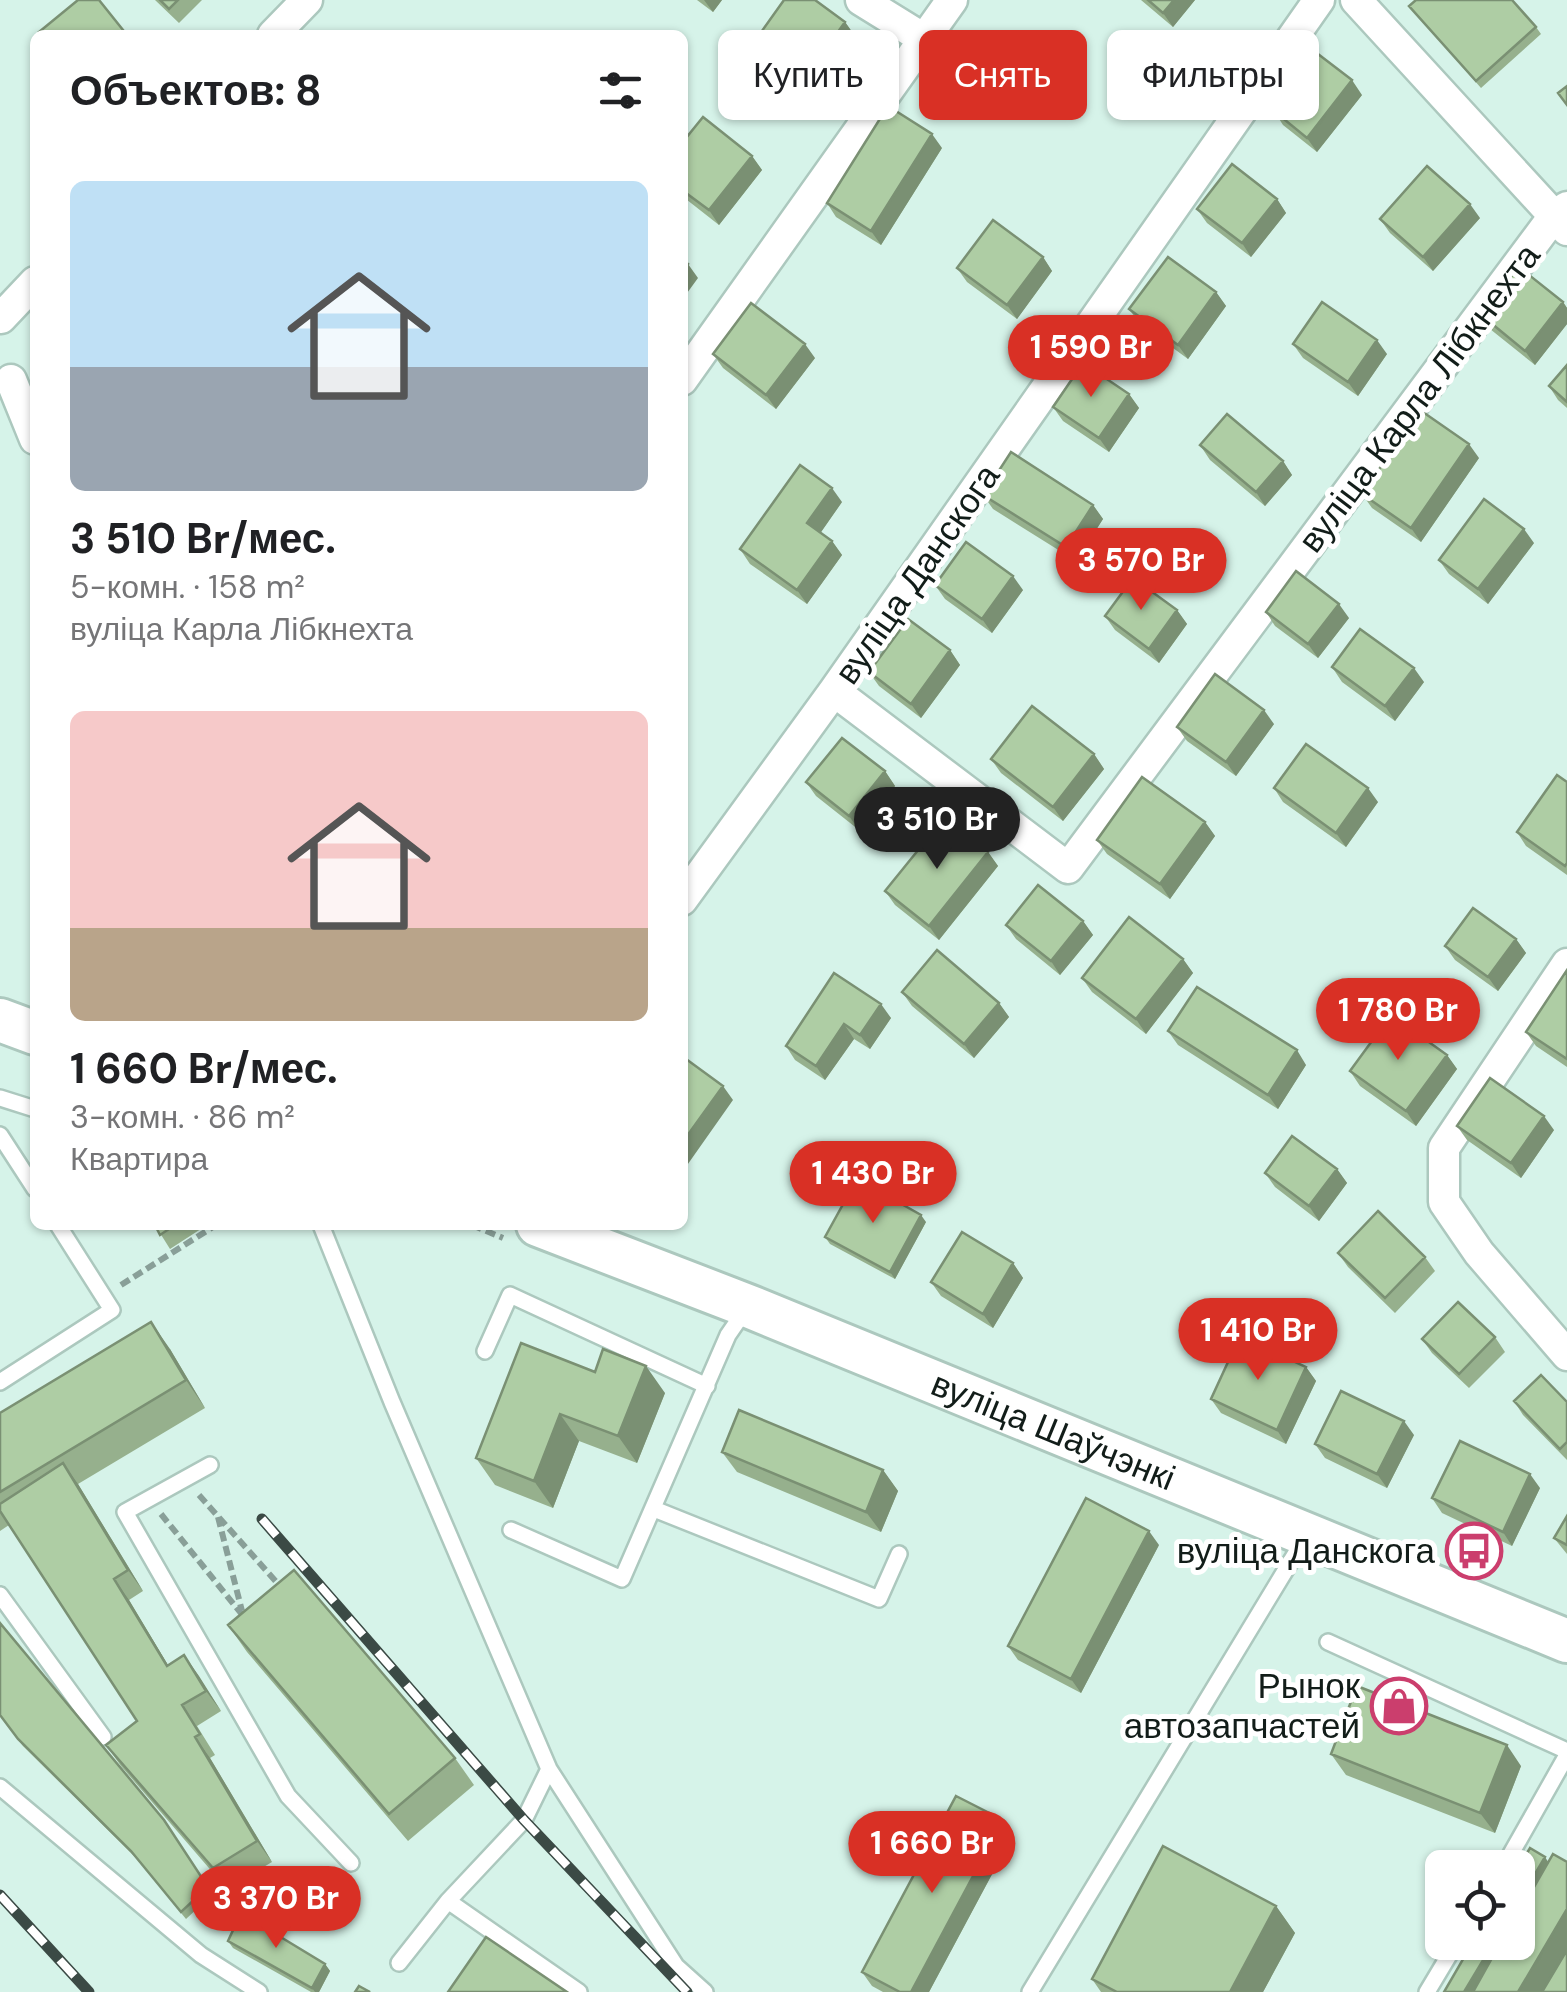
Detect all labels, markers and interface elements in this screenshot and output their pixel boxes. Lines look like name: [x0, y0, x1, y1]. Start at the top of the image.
chip: Купить: [718, 30, 899, 120]
chip: Снять: [919, 30, 1087, 120]
chip: Фильтры: [1107, 30, 1319, 120]
text: Объектов: 8: [70, 63, 322, 118]
icon: filters: [593, 63, 648, 118]
street label: вуліца Карла Лібкнехта: [1288, 234, 1551, 562]
icon: home: [269, 246, 449, 426]
pin: 1 590 Br: [988, 315, 1194, 400]
text: 1 590 Br: [1030, 326, 1152, 368]
street label: вуліца Данскога: [824, 455, 1010, 693]
text: 3 510 Br/мес.: [70, 511, 336, 566]
pin: 3 570 Br: [1038, 528, 1244, 613]
text: 3 570 Br: [1077, 539, 1205, 581]
text: 5-комн. · 158 m²: [70, 566, 305, 608]
text: вуліца Карла Лібкнехта: [70, 608, 413, 650]
icon: home: [269, 776, 449, 956]
pin: 3 510 Br: [834, 787, 1040, 872]
text: 3 510 Br: [876, 798, 998, 840]
pin: 1 780 Br: [1295, 978, 1501, 1063]
text: 1 780 Br: [1338, 989, 1458, 1031]
text: 1 660 Br/мес.: [70, 1041, 338, 1096]
text: 3-комн. · 86 m²: [70, 1096, 295, 1138]
text: Квартира: [70, 1138, 208, 1180]
pin: 1 430 Br: [770, 1141, 976, 1226]
text: 1 430 Br: [812, 1152, 934, 1194]
pin: 1 410 Br: [1155, 1298, 1361, 1383]
text: 1 410 Br: [1200, 1309, 1316, 1351]
street label: вуліца Шаўчэнкі: [925, 1361, 1182, 1501]
bus stop icon: вуліца Данскога: [1444, 1521, 1504, 1581]
place label: вуліца Данскога: [1177, 1528, 1436, 1574]
place label: Рынок автозапчастей: [1124, 1663, 1361, 1749]
shop icon: Рынок автозапчастей: [1369, 1676, 1429, 1736]
pin: 1 660 Br: [829, 1811, 1035, 1896]
text: 1 660 Br: [870, 1822, 994, 1864]
map controls: [1425, 1850, 1535, 1960]
button: locate: [1425, 1850, 1535, 1960]
pin: 3 370 Br: [173, 1866, 379, 1951]
text: 3 370 Br: [213, 1877, 339, 1919]

